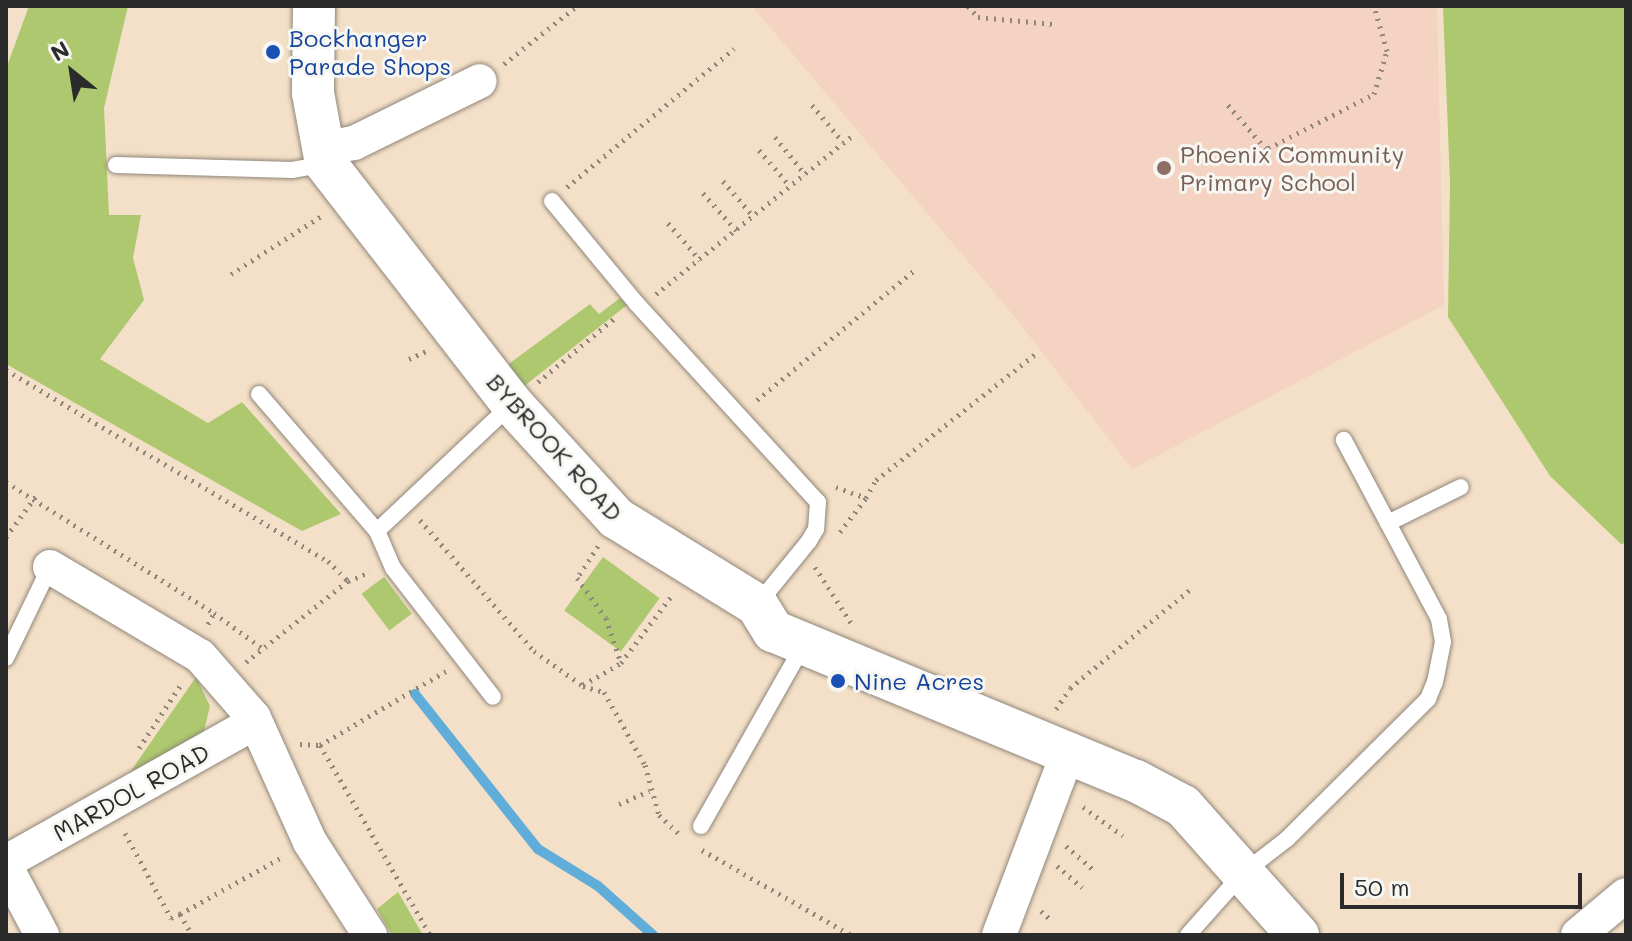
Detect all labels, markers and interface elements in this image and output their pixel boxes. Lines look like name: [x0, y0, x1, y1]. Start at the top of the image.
place label: Bockhanger Parade Shops: [289, 24, 451, 80]
north arrow: [32, 32, 112, 112]
text: N: [45, 34, 74, 68]
marker: Bockhanger Parade Shops: [264, 43, 282, 61]
place label: Phoenix Community Primary School: [1180, 140, 1404, 196]
marker: Phoenix Community Primary School: [1155, 159, 1173, 177]
street label: BYBROOK ROAD: [481, 367, 629, 527]
place label: Nine Acres: [854, 667, 984, 695]
marker: Nine Acres: [829, 672, 847, 690]
street label: MARDOL ROAD: [48, 737, 214, 847]
scale bar: [1344, 857, 1586, 907]
text: 50 m: [1354, 871, 1410, 902]

